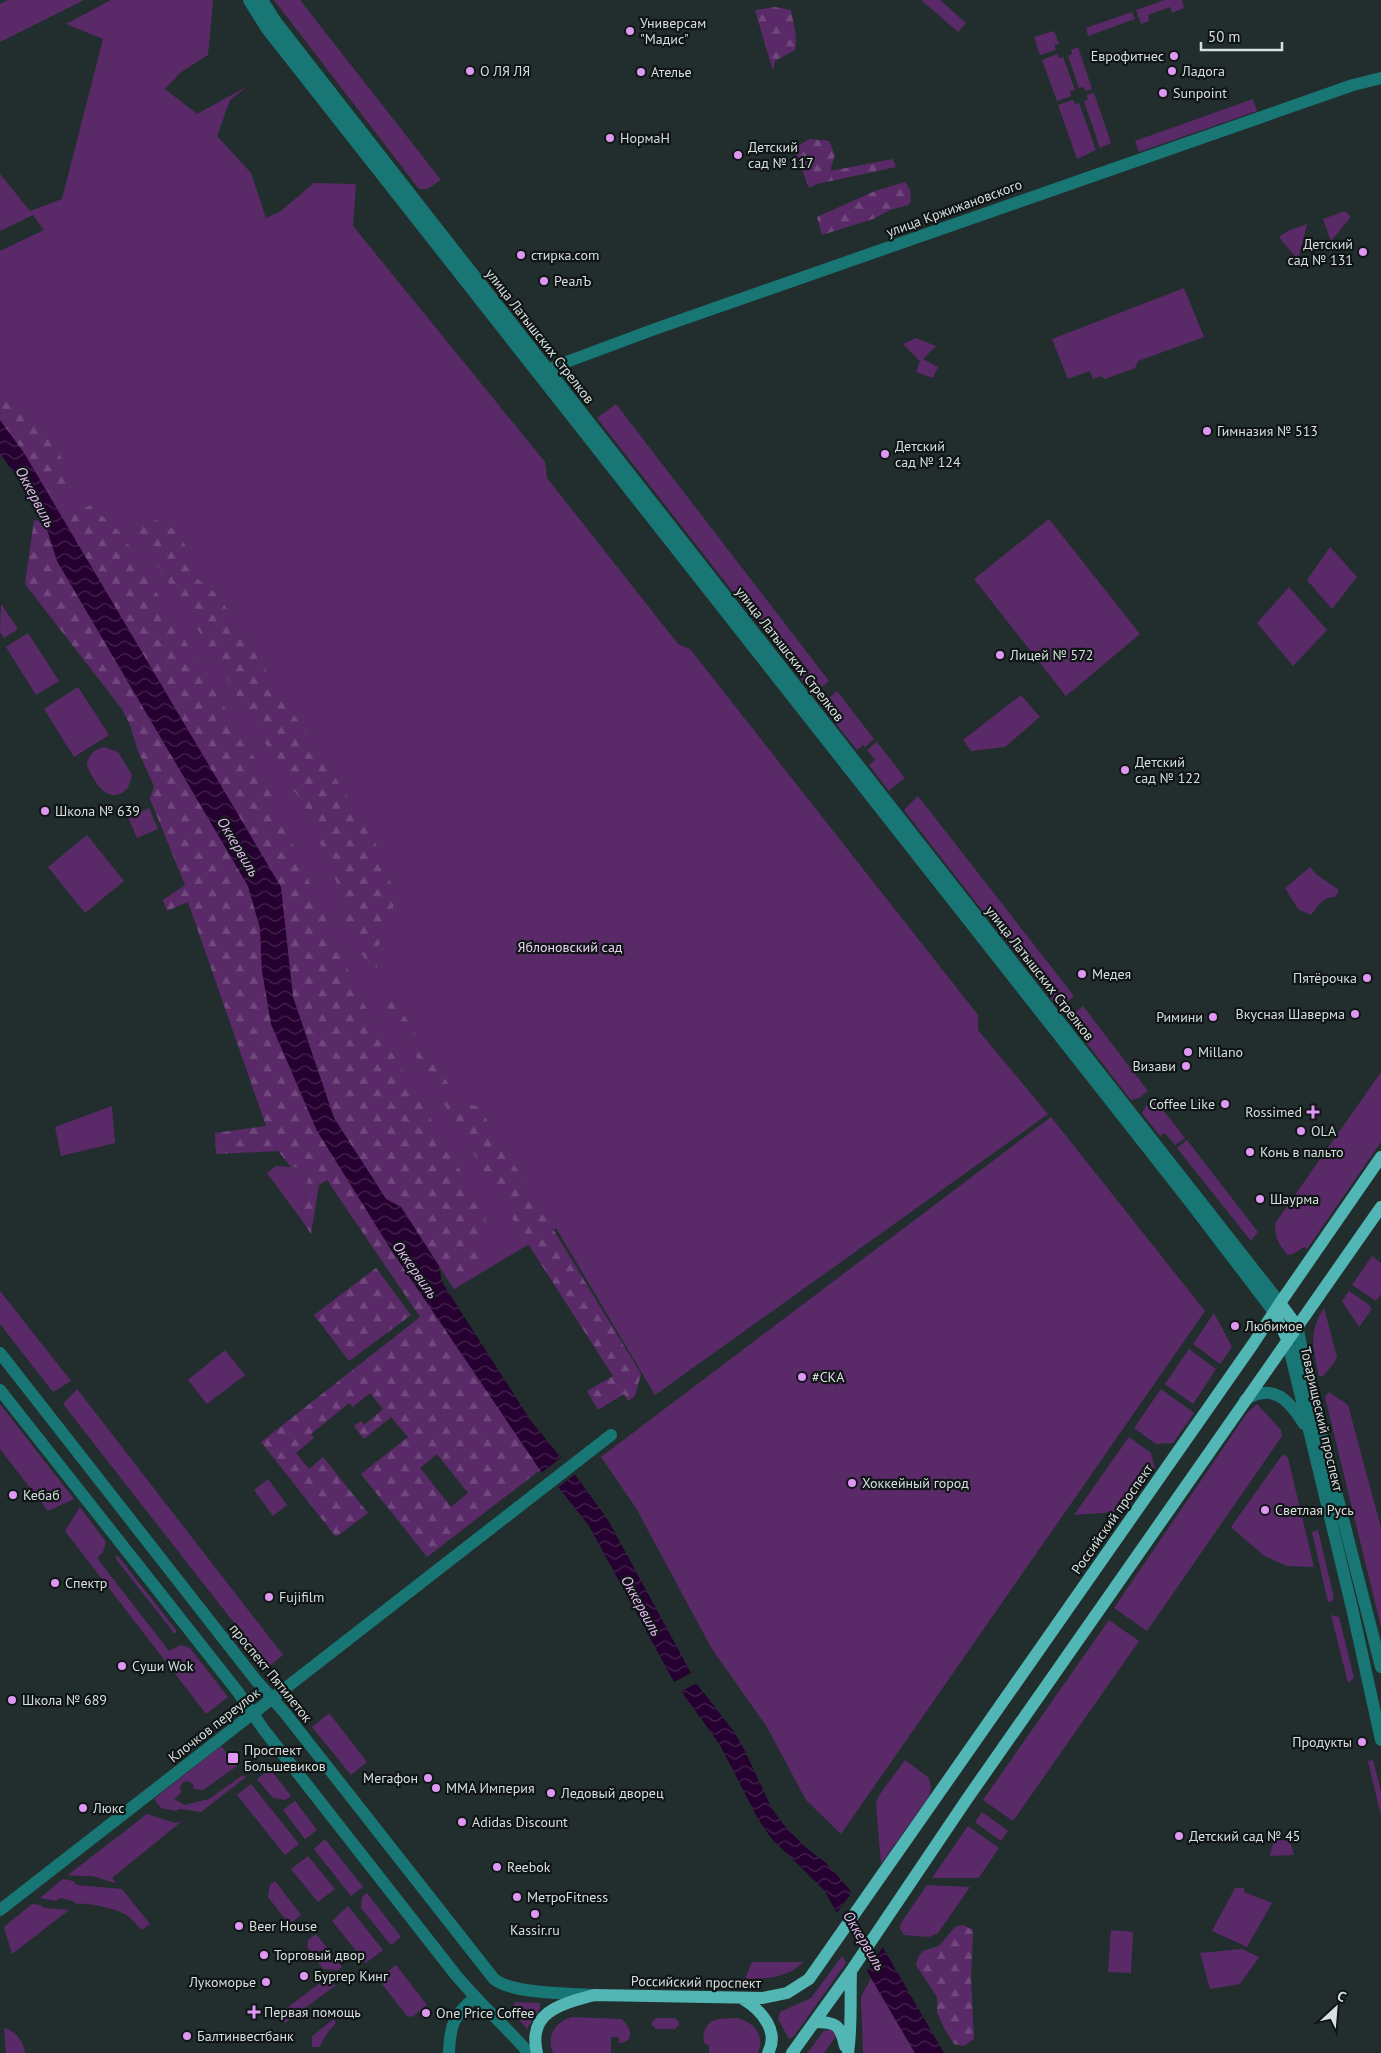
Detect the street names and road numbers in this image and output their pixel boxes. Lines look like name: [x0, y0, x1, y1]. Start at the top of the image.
street label: улица Кржижановского: [884, 175, 1024, 241]
street label: улица Латышских Стрелков: [482, 265, 598, 407]
street label: улица Латышских Стрелков: [732, 583, 848, 725]
street label: улица Латышских Стрелков: [982, 902, 1098, 1044]
street label: Товарищеский проспект: [1297, 1345, 1348, 1493]
street label: Российский проспект: [1067, 1460, 1157, 1577]
street label: проспект Пятилеток: [226, 1620, 317, 1726]
street label: Клочков переулок: [165, 1683, 264, 1766]
street label: Российский проспект: [631, 1972, 762, 1992]

